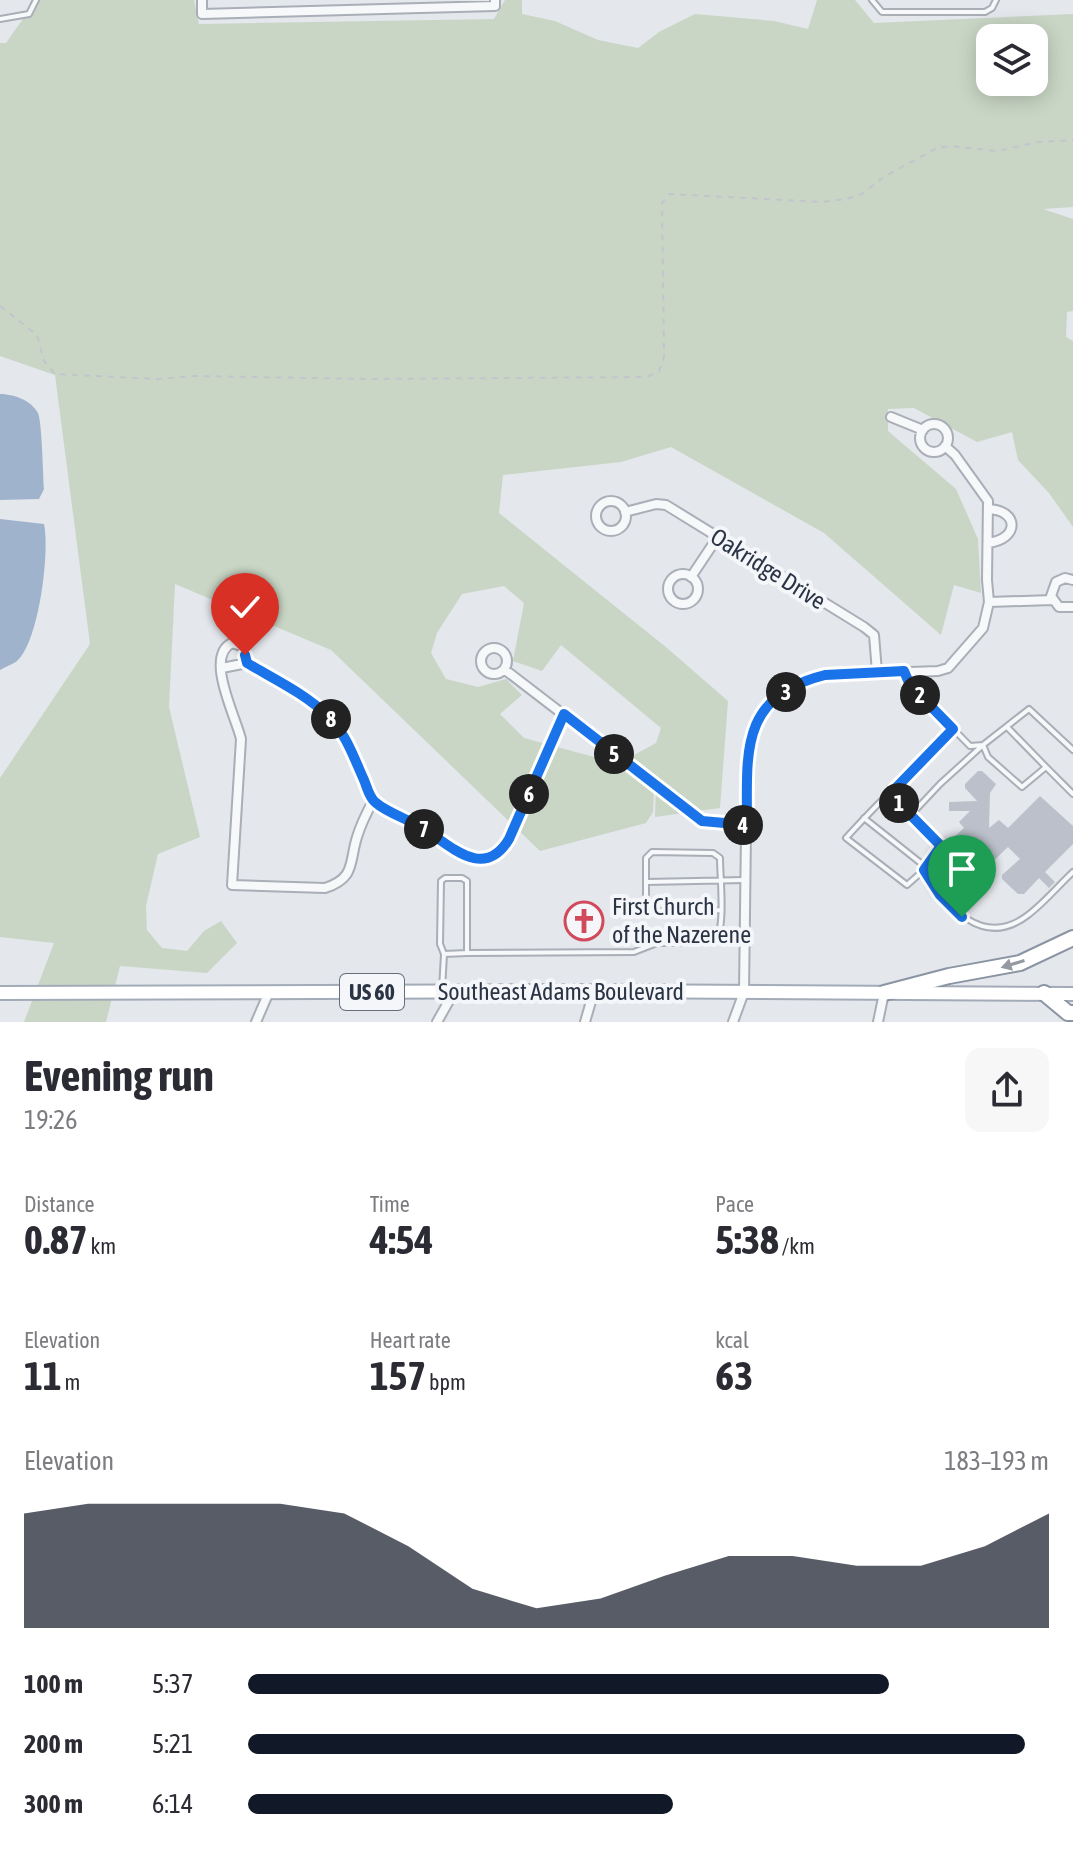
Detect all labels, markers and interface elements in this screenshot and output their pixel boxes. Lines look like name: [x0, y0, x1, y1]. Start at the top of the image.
map controls: [976, 24, 1048, 96]
button: layers: [976, 24, 1048, 96]
street label: Oakridge Drive: [706, 523, 831, 615]
pin: [211, 573, 279, 655]
icon: check: [223, 585, 267, 629]
pin: 3: [766, 672, 806, 712]
pin: 2: [900, 675, 940, 715]
text: 3: [781, 679, 791, 705]
text: 2: [915, 682, 925, 708]
pin: 8: [311, 699, 351, 739]
text: 8: [326, 706, 336, 732]
pin: 5: [594, 734, 634, 774]
text: 5: [609, 741, 619, 767]
pin: 6: [509, 774, 549, 814]
text: 6: [524, 781, 534, 807]
pin: 1: [879, 783, 919, 823]
text: 1: [894, 790, 904, 816]
pin: 4: [723, 805, 763, 845]
pin: 7: [404, 809, 444, 849]
text: 4: [738, 812, 748, 838]
text: 7: [419, 816, 429, 842]
pin: [928, 835, 996, 917]
icon: arrive: [940, 847, 984, 891]
place label: First Church of the Nazerene: [612, 893, 751, 948]
church icon: First Church of the Nazerene: [563, 900, 605, 942]
one-way arrow: [1001, 958, 1025, 971]
road number: US 60: [340, 974, 404, 1010]
street label: Southeast Adams Boulevard: [438, 978, 684, 1005]
button: share: [965, 1048, 1049, 1132]
text: Evening run: [24, 1050, 214, 1100]
text: 19:26: [24, 1105, 78, 1135]
text: Distance: [24, 1191, 95, 1217]
text: Time: [370, 1191, 410, 1217]
text: Pace: [715, 1191, 754, 1217]
text: 0.87: [24, 1217, 88, 1262]
text: 4:54: [370, 1217, 433, 1262]
text: 5:38: [715, 1217, 779, 1262]
text: km: [88, 1233, 116, 1259]
text: /km: [779, 1233, 815, 1259]
text: Elevation: [24, 1327, 100, 1353]
text: Heart rate: [370, 1327, 451, 1353]
text: kcal: [715, 1327, 749, 1353]
text: 11: [24, 1353, 62, 1398]
text: 157: [370, 1353, 426, 1398]
text: 63: [715, 1353, 753, 1398]
text: m: [62, 1369, 80, 1395]
text: bpm: [426, 1369, 466, 1395]
text: Elevation: [24, 1446, 114, 1476]
text: 183–193 m: [944, 1446, 1049, 1476]
text: 100 m: [24, 1669, 83, 1699]
text: 5:37: [152, 1669, 193, 1699]
text: 200 m: [24, 1729, 83, 1759]
text: 5:21: [152, 1729, 193, 1759]
text: 300 m: [24, 1789, 83, 1819]
text: 6:14: [152, 1789, 193, 1819]

